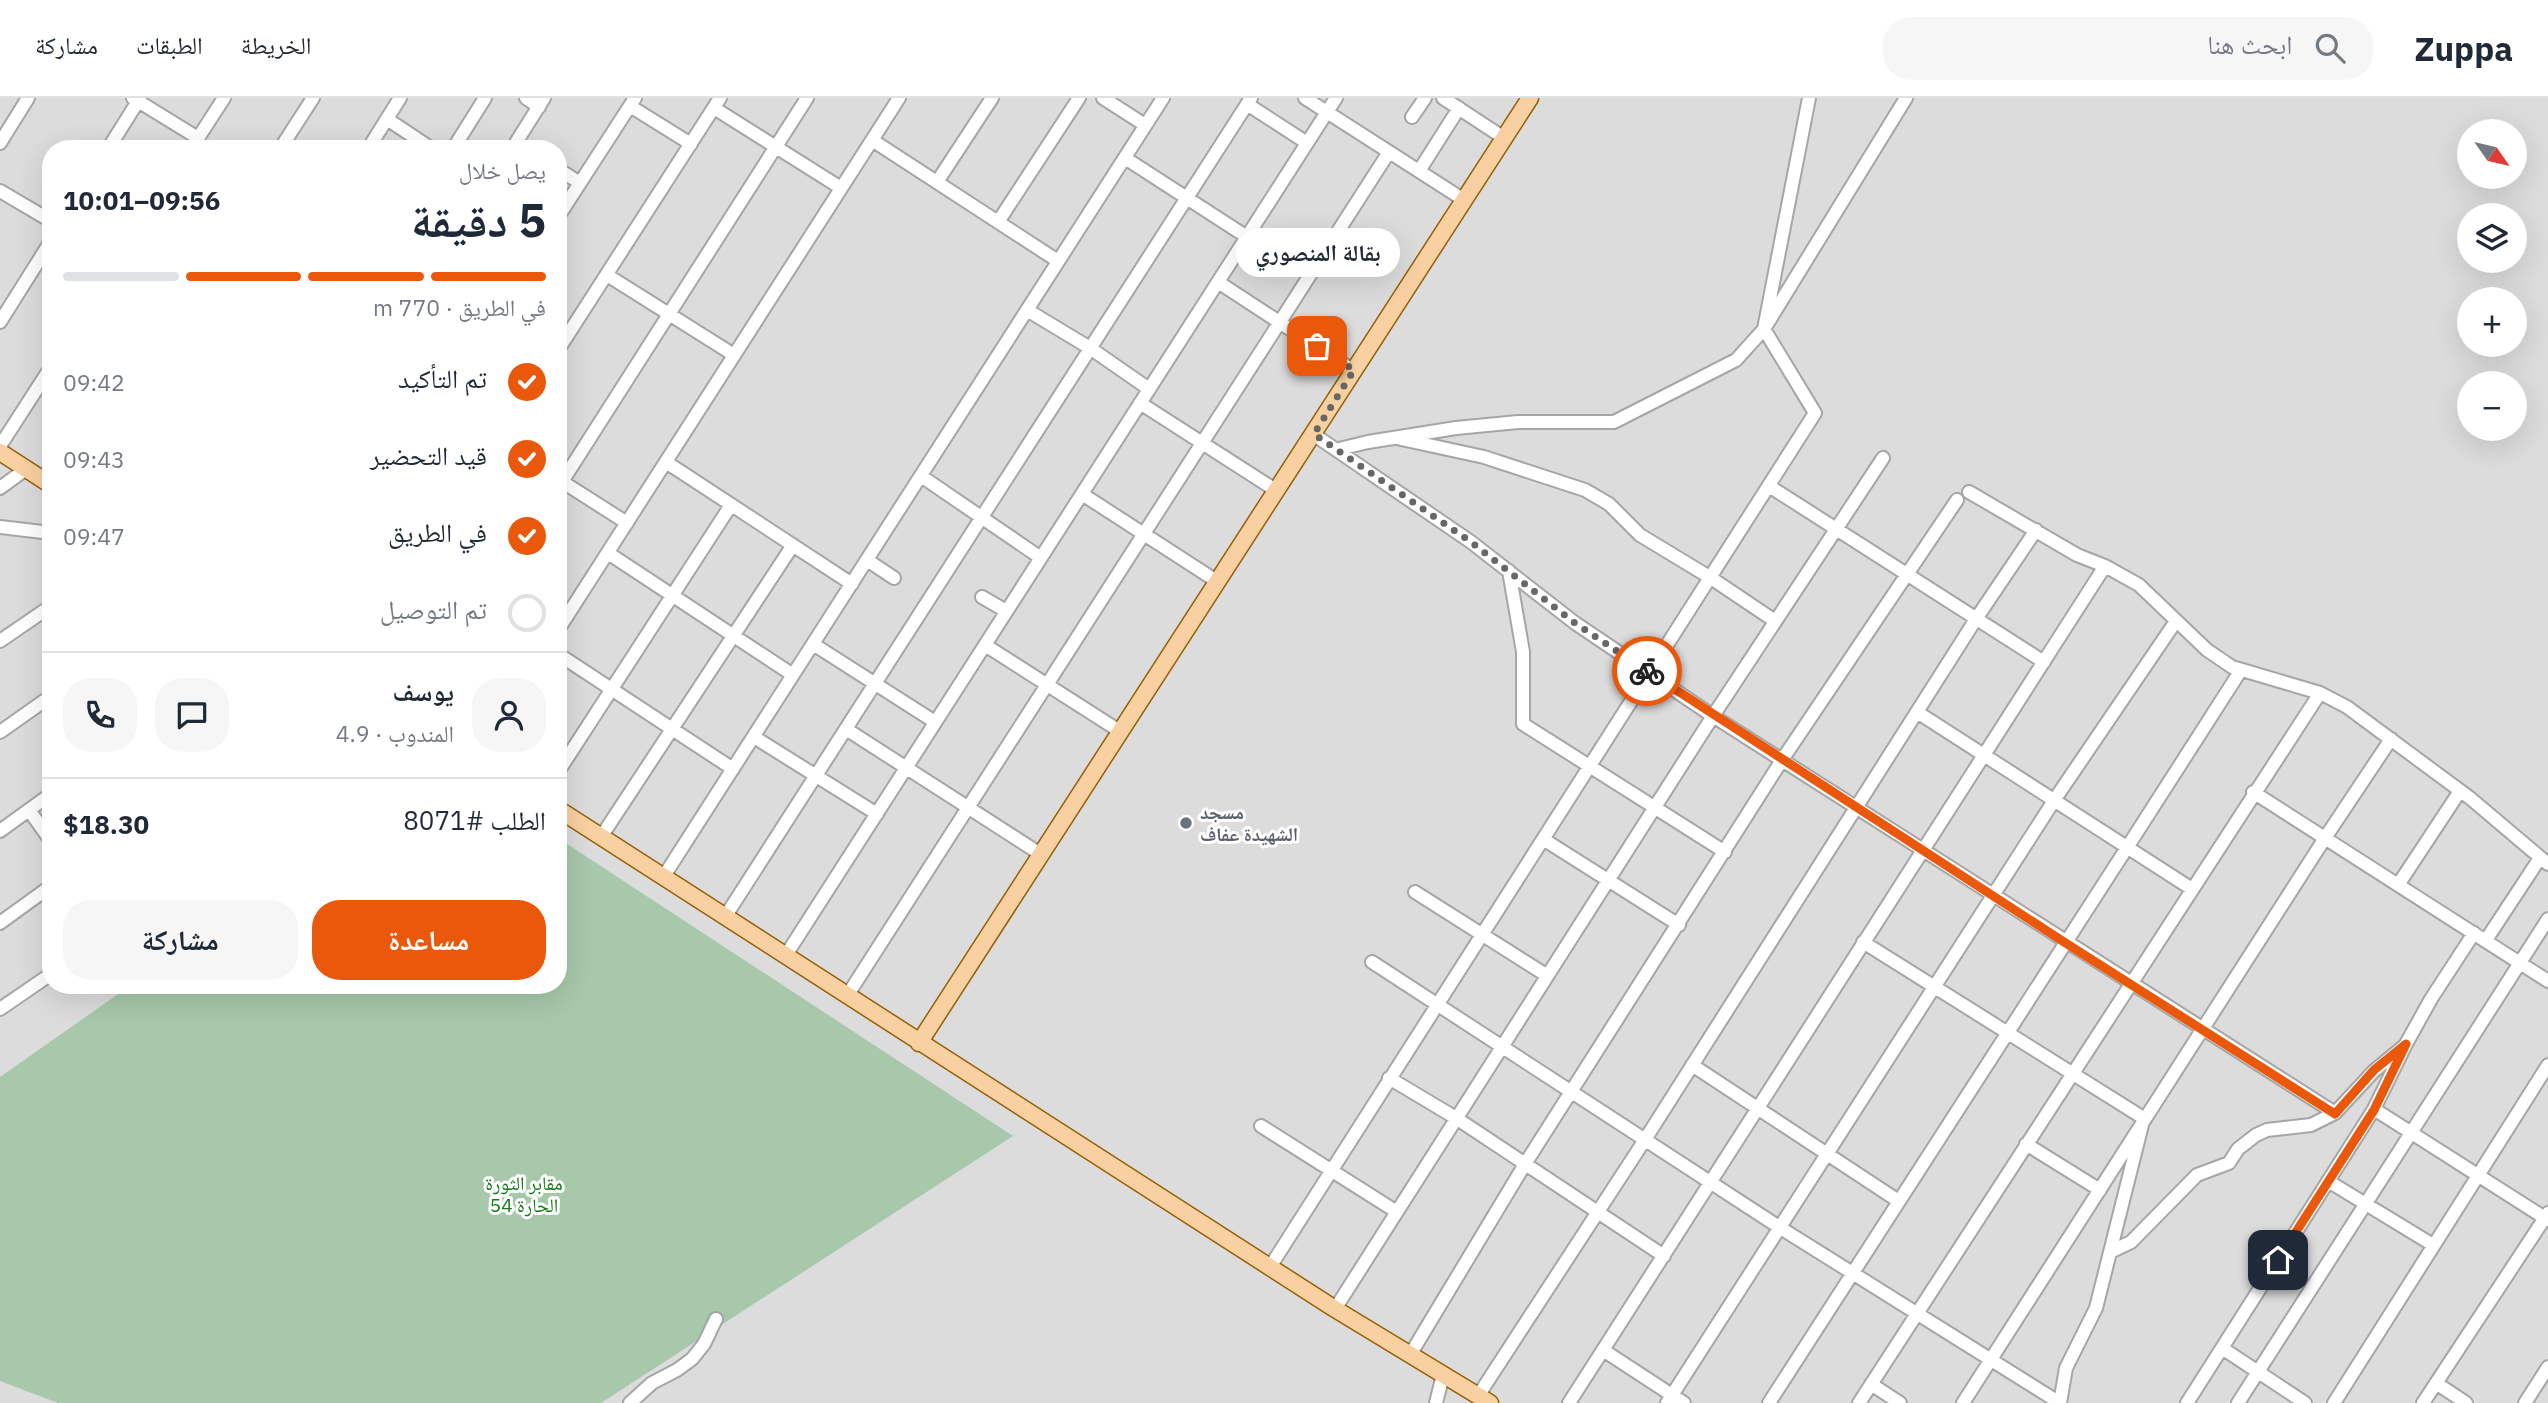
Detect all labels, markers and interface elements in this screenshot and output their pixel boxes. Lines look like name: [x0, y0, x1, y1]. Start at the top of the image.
search box: [1883, 17, 2373, 80]
text: ابحث هنا: [2207, 27, 2293, 61]
text: Zuppa: [2415, 27, 2513, 70]
text: مشاركة: [35, 29, 98, 61]
text: الطبقات: [136, 29, 203, 61]
text: الخريطة: [241, 29, 311, 61]
icon: search: [2311, 29, 2349, 67]
north arrow: [2457, 119, 2527, 189]
map controls: [2457, 119, 2527, 441]
text: يصل خلال: [459, 155, 546, 185]
text: 09:56–10:01: [63, 183, 220, 217]
text: 5 دقيقة: [411, 190, 546, 250]
button: layers: [2457, 203, 2527, 273]
callout: بقالة المنصوري: [1235, 227, 1399, 276]
text: بقالة المنصوري: [1255, 237, 1381, 267]
button: +: [2457, 287, 2527, 357]
text: في الطريق · 770 m: [373, 292, 546, 322]
pin: [1287, 316, 1347, 376]
icon: bag: [1298, 327, 1336, 365]
text: تم التأكيد: [398, 361, 487, 395]
icon: check: [508, 363, 546, 401]
text: 09:42: [63, 367, 125, 397]
button: −: [2457, 371, 2527, 441]
text: قيد التحضير: [370, 438, 487, 472]
icon: check: [508, 440, 546, 478]
text: 09:43: [63, 444, 125, 474]
text: في الطريق: [388, 515, 487, 549]
icon: check: [508, 517, 546, 555]
text: 09:47: [63, 521, 125, 551]
text: تم التوصيل: [380, 592, 487, 626]
courier: [1612, 636, 1682, 706]
icon: bike: [1628, 652, 1666, 690]
text: يوسف: [393, 674, 454, 708]
button: phone: [63, 678, 137, 752]
button: chat: [155, 678, 229, 752]
button: person: [472, 678, 546, 752]
text: المندوب · 4.9: [336, 718, 454, 748]
place label: مسجد الشهيدة عفاف: [1200, 800, 1298, 846]
text: الطلب #8071: [403, 803, 546, 837]
text: $18.30: [63, 807, 149, 841]
marker: مسجد الشهيدة عفاف: [1178, 815, 1194, 831]
button: مشاركة: [63, 900, 298, 980]
button: مساعدة: [312, 900, 546, 980]
park label: مقابر الثورة الحارة 54: [485, 1171, 563, 1217]
pin: [2248, 1230, 2308, 1290]
icon: home: [2259, 1241, 2297, 1279]

